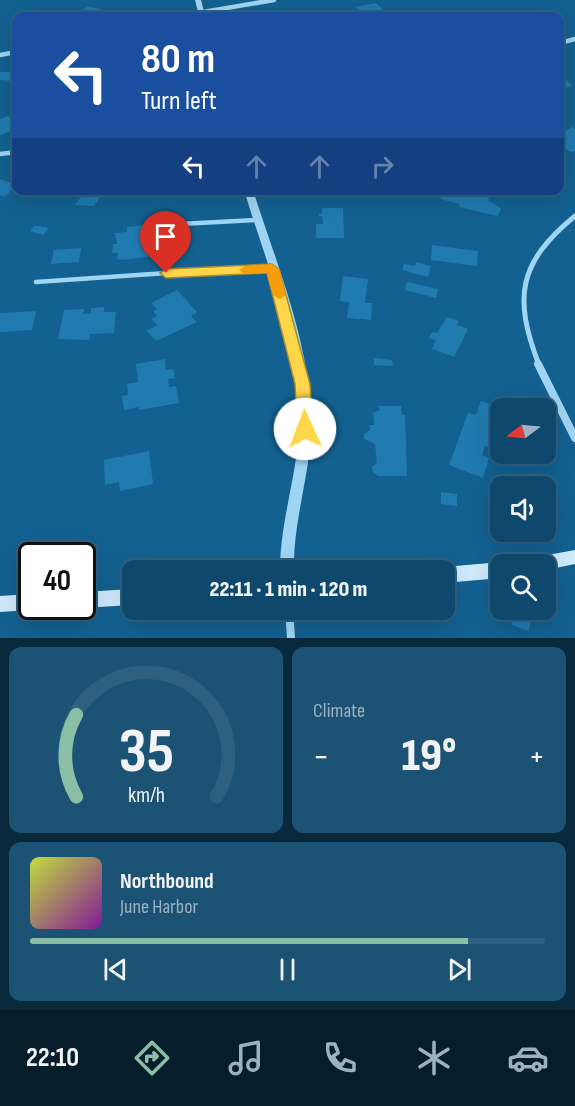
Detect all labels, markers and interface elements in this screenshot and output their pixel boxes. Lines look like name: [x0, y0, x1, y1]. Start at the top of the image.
text: 80 m: [141, 34, 215, 85]
icon: left: [42, 36, 120, 114]
text: Turn left: [141, 85, 217, 117]
icon: left: [177, 150, 210, 183]
icon: ahead: [240, 150, 273, 183]
icon: ahead: [303, 150, 336, 183]
icon: right: [366, 150, 399, 183]
pin: [140, 211, 191, 273]
icon: arrive: [149, 220, 182, 253]
position arrow: [273, 397, 337, 461]
north arrow: [490, 398, 556, 464]
map controls: [490, 398, 556, 620]
button: sound: [490, 476, 556, 542]
speed limit sign: 40: [18, 542, 96, 620]
button: search: [490, 554, 556, 620]
text: 22:11 · 1 min · 120 m: [210, 576, 367, 603]
text: Climate: [313, 699, 365, 723]
text: 35: [118, 715, 174, 790]
text: 19°: [402, 729, 456, 784]
text: −: [313, 737, 329, 777]
text: +: [529, 737, 545, 777]
text: km/h: [127, 783, 165, 808]
text: Northbound: [120, 868, 214, 895]
text: June Harbor: [120, 895, 198, 919]
icon: previous: [99, 953, 132, 986]
icon: pause: [271, 953, 304, 986]
icon: next: [443, 953, 476, 986]
icon: directions: [131, 1037, 173, 1079]
icon: music: [225, 1037, 267, 1079]
icon: phone: [319, 1037, 361, 1079]
icon: climate: [413, 1037, 455, 1079]
icon: car: [507, 1037, 549, 1079]
text: 22:10: [26, 1042, 79, 1074]

